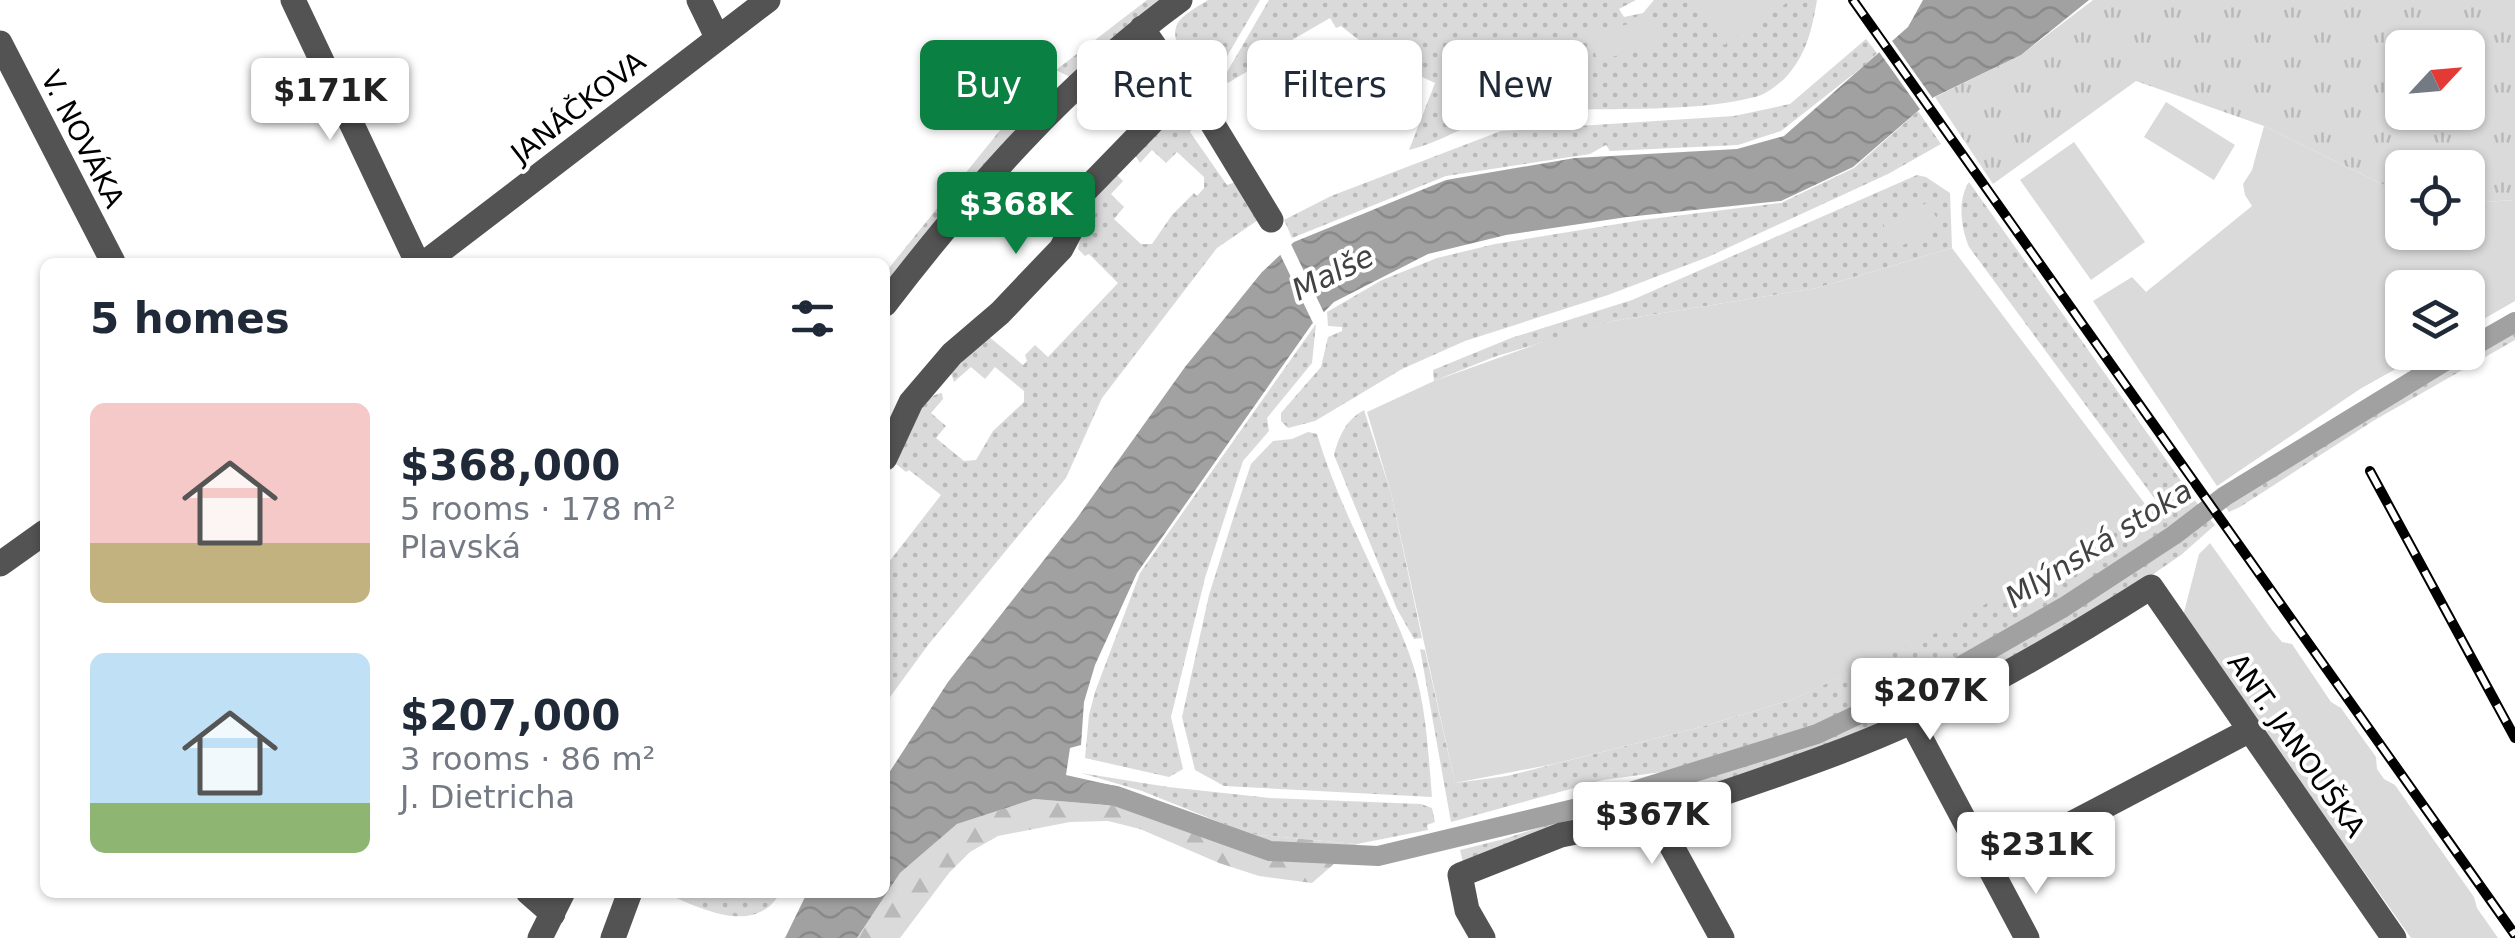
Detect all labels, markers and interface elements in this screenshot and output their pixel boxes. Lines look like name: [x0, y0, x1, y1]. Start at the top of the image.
north arrow: [2385, 30, 2485, 130]
map controls: [2385, 30, 2485, 370]
chip: Buy: [920, 40, 1057, 130]
chip: Rent: [1077, 40, 1227, 130]
chip: Filters: [1247, 40, 1422, 130]
chip: New: [1442, 40, 1588, 130]
street label: JANÁČKOVA: [503, 44, 652, 171]
pin: $171K: [260, 58, 400, 143]
street label: V. NOVÁKA: [34, 65, 132, 213]
text: $171K: [273, 71, 387, 109]
button: locate: [2385, 150, 2485, 250]
pin: $368K: [946, 172, 1086, 257]
text: $368K: [959, 185, 1073, 223]
water label: Malše: [1286, 238, 1379, 307]
button: layers: [2385, 270, 2485, 370]
icon: filters: [785, 291, 840, 346]
text: 5 homes: [90, 294, 290, 343]
text: $368,000: [400, 441, 621, 490]
icon: home: [170, 443, 290, 563]
water label: Mlýnská stoka: [1999, 472, 2199, 615]
text: 5 rooms · 178 m²: [400, 490, 676, 528]
text: Plavská: [400, 528, 521, 566]
street label: ANT. JANOUŠKA: [2221, 646, 2373, 844]
pin: $207K: [1860, 658, 2000, 743]
text: $207K: [1873, 671, 1987, 709]
text: $207,000: [400, 691, 621, 740]
icon: home: [170, 693, 290, 813]
text: 3 rooms · 86 m²: [400, 740, 655, 778]
text: J. Dietricha: [400, 778, 575, 816]
pin: $367K: [1582, 782, 1722, 867]
text: $367K: [1595, 795, 1709, 833]
pin: $231K: [1966, 812, 2106, 897]
text: $231K: [1979, 825, 2093, 863]

